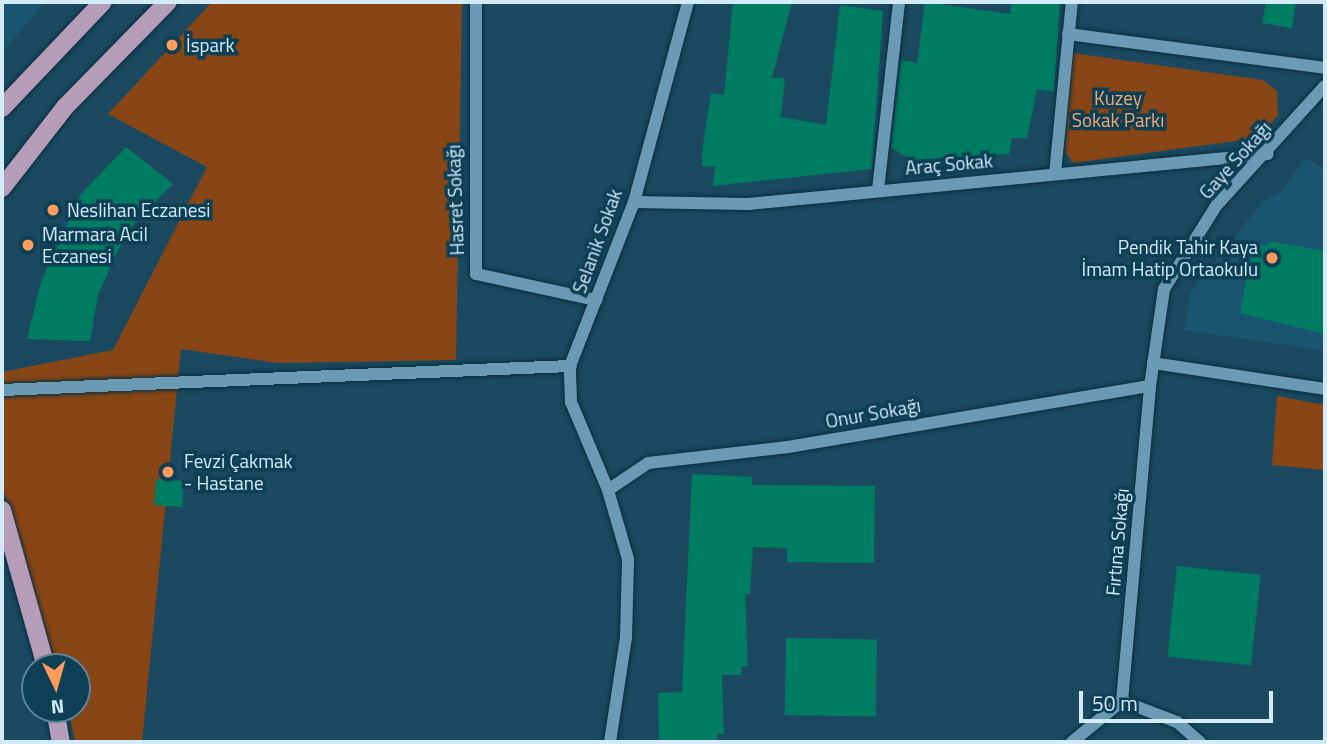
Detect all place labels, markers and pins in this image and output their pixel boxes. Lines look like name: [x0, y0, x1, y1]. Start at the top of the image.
place label: İspark: [186, 34, 235, 56]
marker: İspark: [164, 37, 180, 53]
place label: Neslihan Eczanesi: [67, 199, 210, 221]
marker: Neslihan Eczanesi: [45, 202, 61, 218]
place label: Marmara Acil Eczanesi: [42, 223, 148, 267]
place label: Pendik Tahir Kaya İmam Hatip Ortaokulu: [1081, 236, 1258, 280]
marker: Marmara Acil Eczanesi: [20, 237, 36, 253]
marker: Pendik Tahir Kaya İmam Hatip Ortaokulu: [1264, 250, 1280, 266]
place label: Fevzi Çakmak - Hastane: [184, 450, 293, 494]
marker: Fevzi Çakmak - Hastane: [158, 462, 178, 482]

